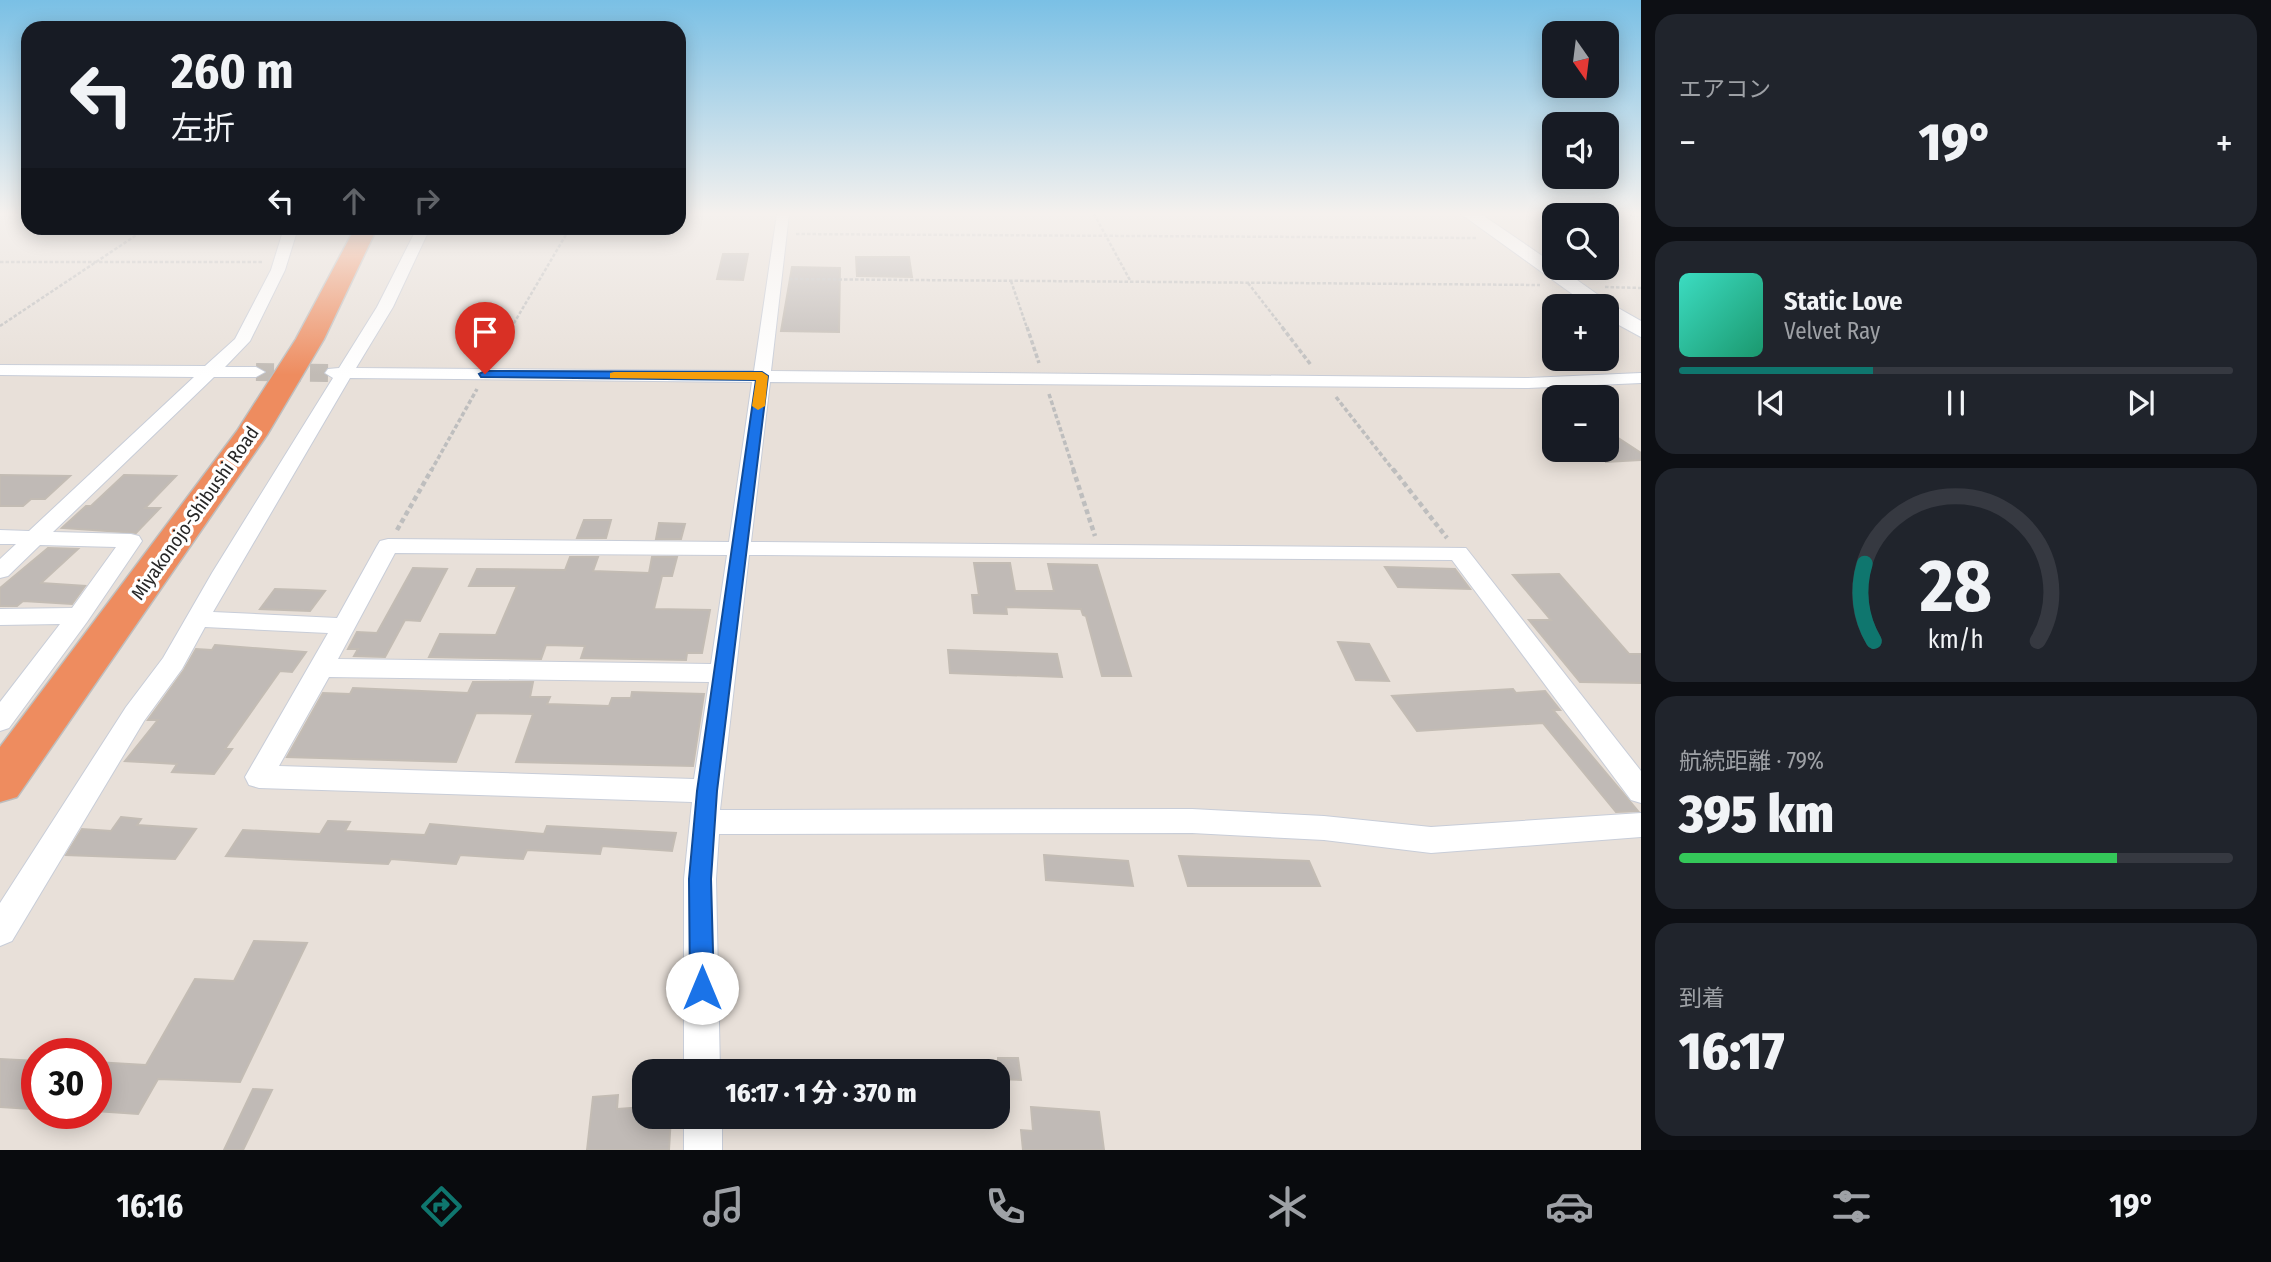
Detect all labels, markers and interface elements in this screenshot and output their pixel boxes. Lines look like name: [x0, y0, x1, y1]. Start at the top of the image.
north arrow: [1542, 21, 1619, 98]
map controls: [1542, 21, 1619, 462]
text: 260 m: [171, 42, 294, 101]
icon: left: [56, 49, 147, 140]
text: エアコン: [1679, 75, 1771, 103]
text: 左折: [171, 109, 235, 147]
text: 19°: [1919, 111, 1993, 174]
button: sound: [1542, 112, 1619, 189]
text: −: [1679, 120, 1696, 166]
text: +: [2216, 120, 2233, 166]
icon: left: [262, 182, 300, 220]
icon: ahead: [335, 182, 373, 220]
icon: right: [408, 182, 446, 220]
button: search: [1542, 203, 1619, 280]
text: Static Love: [1784, 286, 1902, 317]
button: +: [1542, 294, 1619, 371]
pin: [455, 302, 515, 374]
icon: arrive: [466, 313, 504, 351]
text: Velvet Ray: [1784, 317, 1880, 345]
icon: previous: [1752, 384, 1790, 422]
icon: pause: [1937, 384, 1975, 422]
icon: next: [2122, 384, 2160, 422]
button: −: [1542, 385, 1619, 462]
street label: Miyakonojo-Shibushi Road: [126, 422, 264, 604]
text: 28: [1919, 543, 1992, 630]
text: km/h: [1928, 625, 1984, 655]
text: 航続距離 · 79%: [1679, 747, 1824, 775]
text: 395 km: [1679, 783, 1834, 846]
position arrow: [665, 951, 739, 1025]
text: 到着: [1679, 984, 1725, 1012]
text: 16:17: [1679, 1020, 1785, 1083]
speed limit sign: 30: [21, 1038, 112, 1129]
text: 16:17 · 1 分 · 370 m: [726, 1078, 916, 1109]
icon: directions: [417, 1182, 466, 1231]
icon: music: [699, 1182, 748, 1231]
icon: phone: [981, 1182, 1030, 1231]
icon: climate: [1263, 1182, 1312, 1231]
icon: car: [1545, 1182, 1594, 1231]
icon: filters: [1827, 1182, 1876, 1231]
text: 16:16: [117, 1187, 183, 1225]
text: 19°: [2109, 1187, 2154, 1225]

